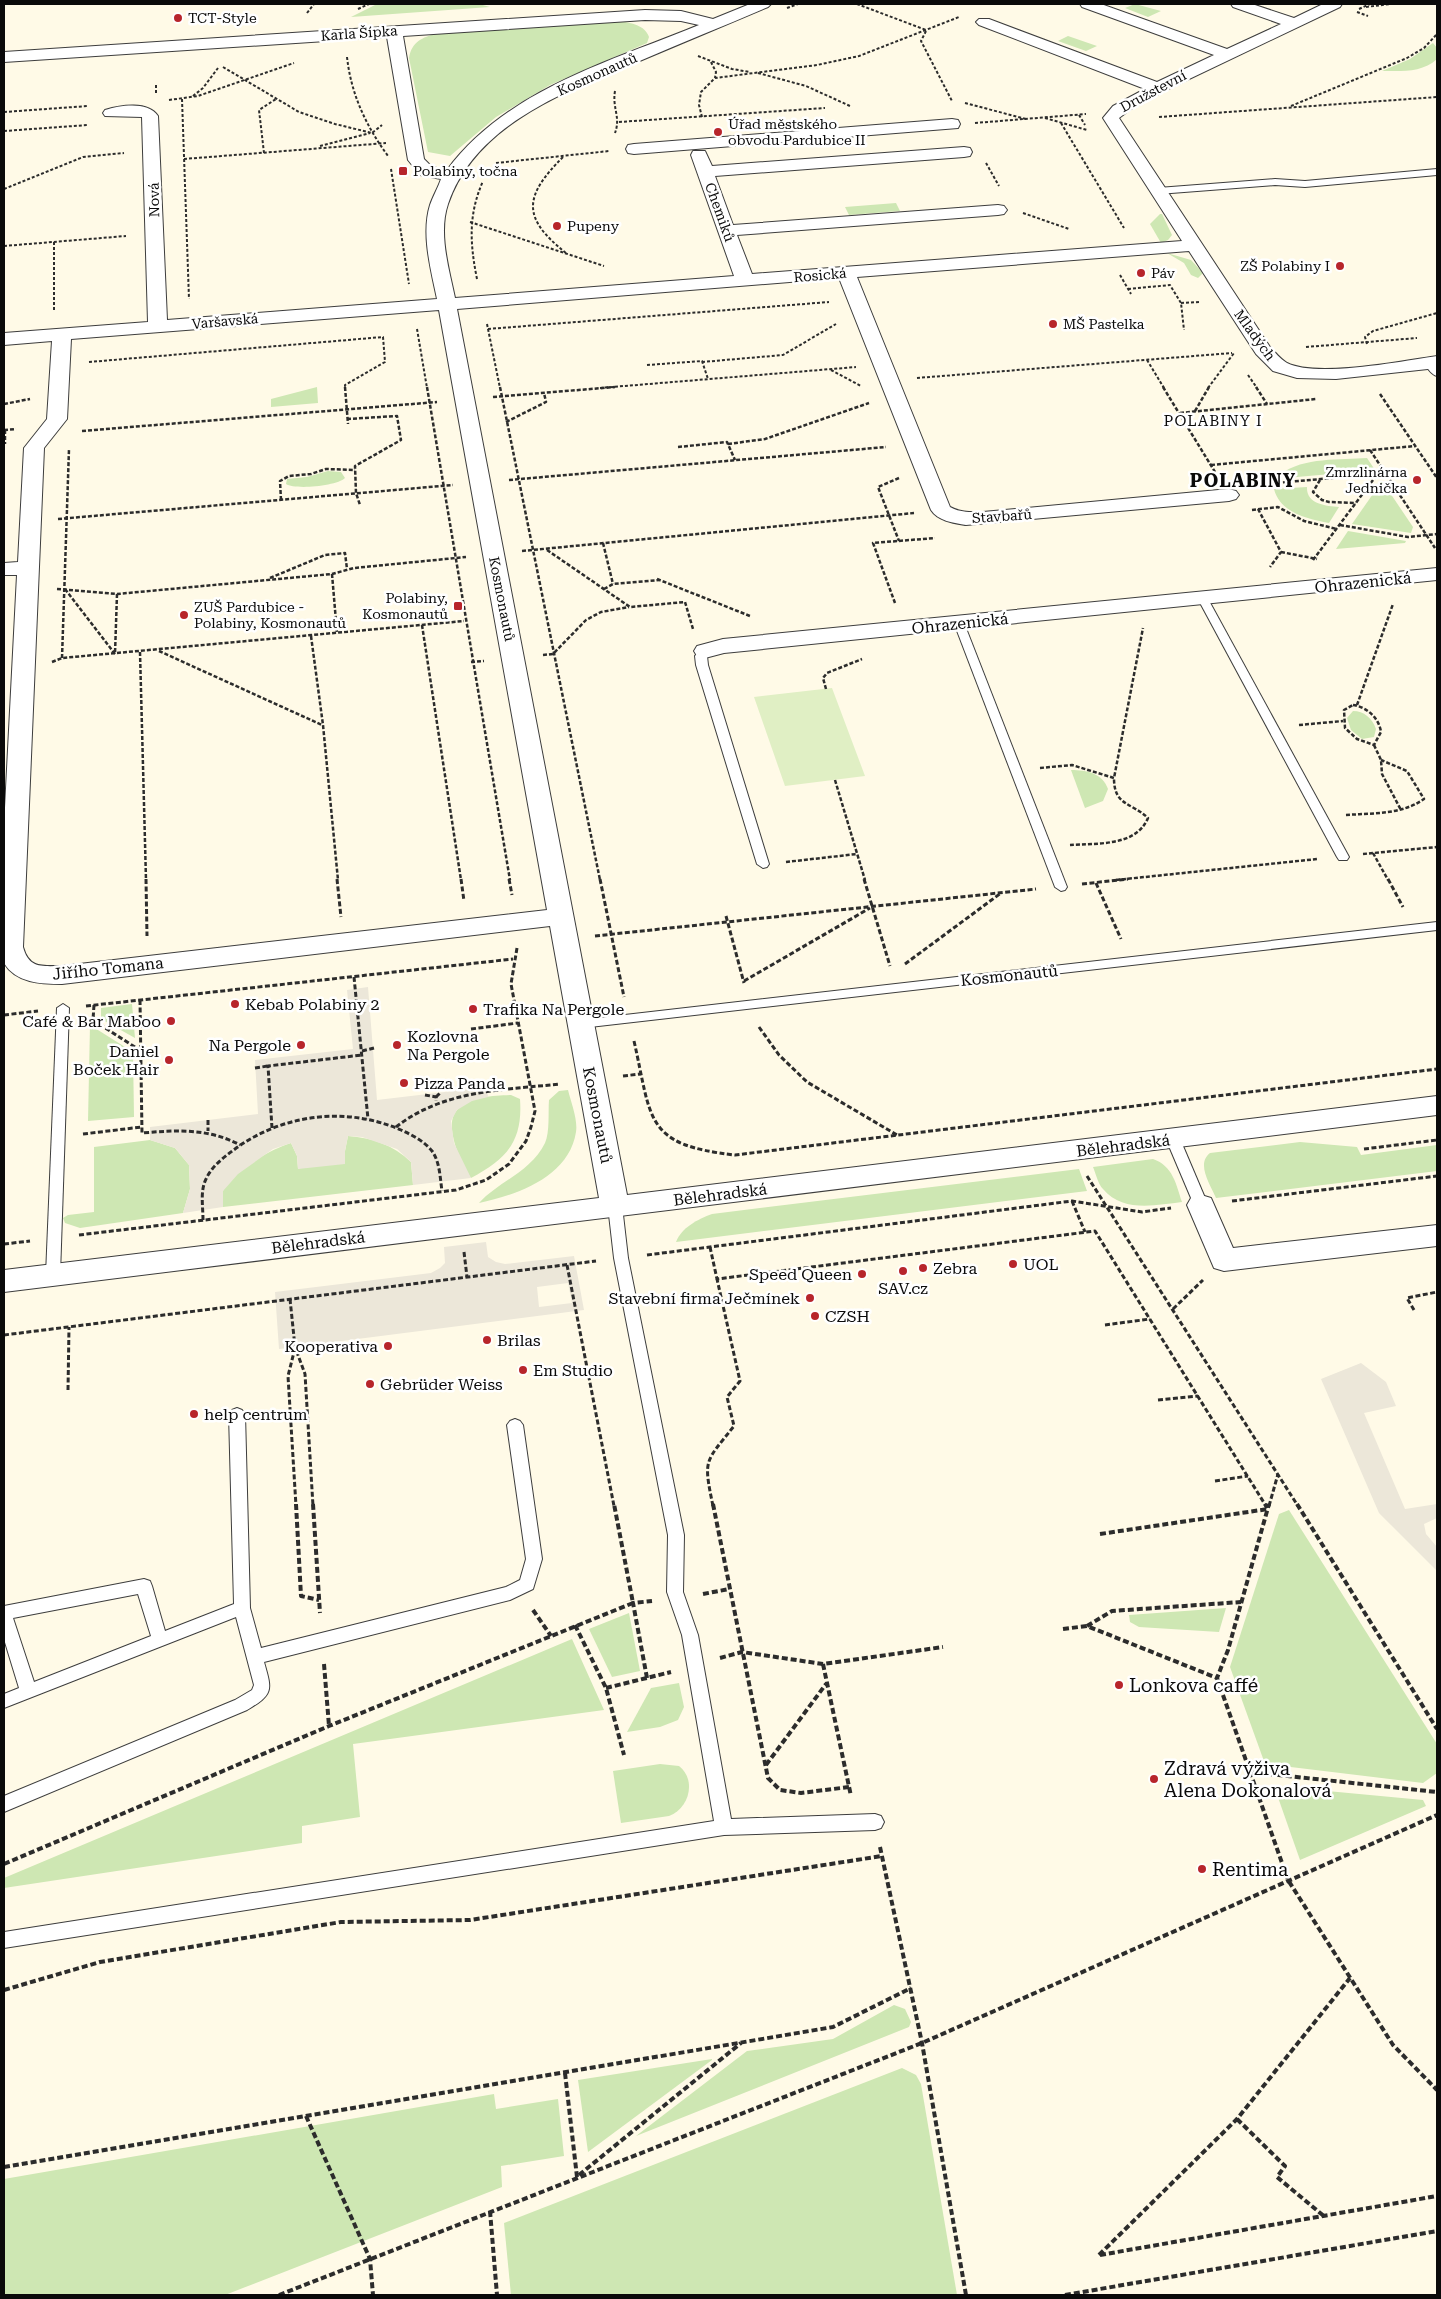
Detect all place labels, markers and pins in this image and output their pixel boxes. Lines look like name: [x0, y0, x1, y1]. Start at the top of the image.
place label: TCT-Style: [188, 10, 257, 26]
marker: TCT-Style: [172, 12, 184, 24]
place label: Úřad městského obvodu Pardubice II: [728, 116, 866, 148]
marker: Úřad městského obvodu Pardubice II: [712, 126, 724, 138]
place label: Polabiny, točna: [413, 163, 518, 179]
marker: Polabiny, točna: [397, 165, 409, 177]
place label: Pupeny: [567, 218, 620, 234]
marker: Pupeny: [551, 220, 563, 232]
place label: ZŠ Polabiny I: [1240, 258, 1330, 274]
marker: ZŠ Polabiny I: [1334, 260, 1346, 272]
place label: Páv: [1151, 265, 1176, 281]
marker: Páv: [1135, 267, 1147, 279]
place label: MŠ Pastelka: [1063, 316, 1145, 332]
marker: MŠ Pastelka: [1047, 318, 1059, 330]
place label: Zmrzlinárna Jednička: [1325, 464, 1407, 496]
marker: Zmrzlinárna Jednička: [1411, 474, 1423, 486]
place label: Polabiny, Kosmonautů: [362, 590, 448, 622]
place label: ZUŠ Pardubice - Polabiny, Kosmonautů: [194, 599, 346, 631]
marker: Polabiny, Kosmonautů: [452, 600, 464, 612]
marker: ZUŠ Pardubice - Polabiny, Kosmonautů: [178, 609, 190, 621]
place label: Kebab Polabiny 2: [245, 995, 380, 1014]
marker: Kebab Polabiny 2: [229, 998, 241, 1010]
place label: Trafika Na Pergole: [483, 1000, 625, 1019]
marker: Trafika Na Pergole: [467, 1003, 479, 1015]
place label: Café & Bar Maboo: [22, 1012, 161, 1031]
marker: Café & Bar Maboo: [165, 1015, 177, 1027]
place label: Kozlovna Na Pergole: [407, 1027, 490, 1064]
place label: Na Pergole: [208, 1036, 291, 1055]
marker: Na Pergole: [295, 1039, 307, 1051]
marker: Kozlovna Na Pergole: [391, 1039, 403, 1051]
place label: Daniel Boček Hair: [73, 1042, 159, 1079]
marker: Daniel Boček Hair: [163, 1054, 175, 1066]
place label: Pizza Panda: [414, 1074, 505, 1093]
marker: Pizza Panda: [398, 1077, 410, 1089]
place label: UOL: [1023, 1255, 1059, 1274]
marker: UOL: [1007, 1258, 1019, 1270]
place label: Zebra: [933, 1259, 977, 1278]
marker: Zebra: [917, 1262, 929, 1274]
place label: Speed Queen: [749, 1265, 852, 1284]
marker: SAV.cz: [897, 1265, 909, 1277]
marker: Speed Queen: [856, 1268, 868, 1280]
place label: SAV.cz: [878, 1279, 928, 1298]
place label: Stavební firma Ječmínek: [609, 1289, 800, 1308]
marker: Stavební firma Ječmínek: [804, 1292, 816, 1304]
place label: CZSH: [825, 1307, 870, 1326]
marker: CZSH: [809, 1310, 821, 1322]
place label: Brilas: [497, 1331, 541, 1350]
marker: Brilas: [481, 1334, 493, 1346]
place label: Kooperativa: [284, 1337, 378, 1356]
marker: Kooperativa: [382, 1340, 394, 1352]
place label: Em Studio: [533, 1361, 613, 1380]
marker: Em Studio: [517, 1364, 529, 1376]
place label: Gebrüder Weiss: [380, 1375, 503, 1394]
marker: Gebrüder Weiss: [364, 1378, 376, 1390]
place label: help centrum: [204, 1405, 308, 1424]
marker: help centrum: [188, 1408, 200, 1420]
place label: Lonkova caffé: [1129, 1674, 1258, 1697]
marker: Lonkova caffé: [1113, 1679, 1125, 1691]
place label: Zdravá výživa Alena Dokonalová: [1164, 1757, 1332, 1802]
marker: Zdravá výživa Alena Dokonalová: [1148, 1773, 1160, 1785]
place label: Rentima: [1212, 1858, 1289, 1881]
marker: Rentima: [1196, 1863, 1208, 1875]

